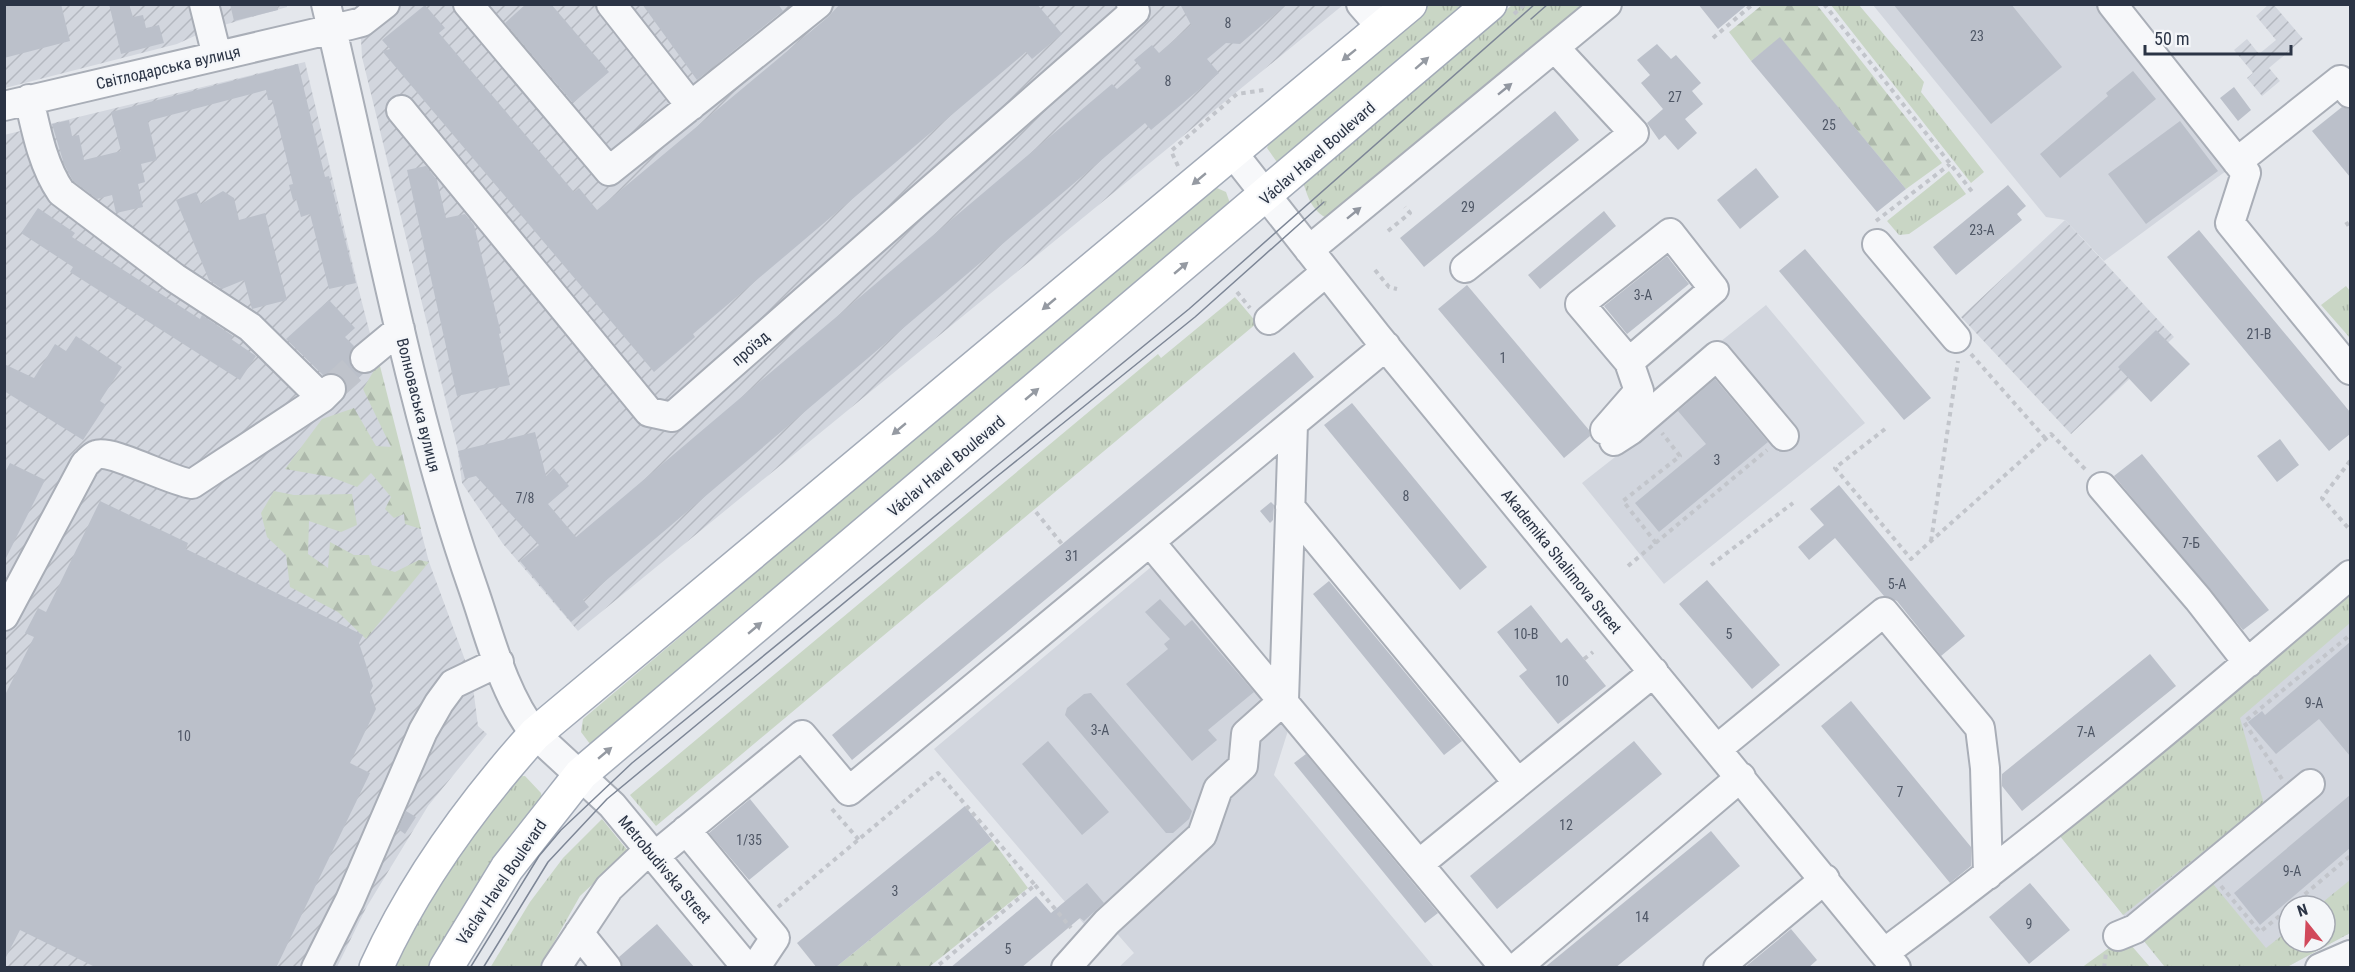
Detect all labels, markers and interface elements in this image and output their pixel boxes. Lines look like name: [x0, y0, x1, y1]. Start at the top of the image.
house number: 8: [1225, 15, 1232, 31]
scale bar: [2145, 18, 2290, 56]
house number: 23: [1970, 28, 1984, 44]
text: 50 m: [2154, 28, 2189, 49]
street label: Світлодарська вулиця: [94, 42, 242, 93]
one-way arrow: [1341, 49, 1357, 62]
one-way arrow: [1414, 57, 1429, 70]
house number: 8: [1165, 73, 1172, 89]
one-way arrow: [1497, 83, 1513, 96]
house number: 27: [1668, 89, 1682, 105]
street label: Václav Havel Boulevard: [1256, 98, 1379, 209]
house number: 25: [1822, 117, 1836, 133]
one-way arrow: [1191, 173, 1206, 185]
house number: 29: [1461, 199, 1475, 215]
one-way arrow: [1346, 207, 1362, 220]
house number: 23-А: [1969, 222, 1995, 238]
one-way arrow: [1173, 262, 1188, 275]
house number: 3-А: [1634, 287, 1652, 303]
one-way arrow: [1042, 297, 1057, 310]
house number: 21-В: [2247, 326, 2271, 342]
street label: проїзд: [728, 327, 773, 370]
street label: Волноваська вулиця: [393, 336, 444, 474]
house number: 1: [1500, 350, 1506, 366]
one-way arrow: [1024, 387, 1040, 400]
street label: Václav Havel Boulevard: [884, 412, 1009, 521]
one-way arrow: [891, 423, 907, 436]
house number: 3: [1714, 452, 1720, 468]
street label: Akademika Shalimova Street: [1497, 485, 1626, 638]
house number: 8: [1403, 488, 1410, 504]
house number: 7/8: [515, 490, 535, 506]
house number: 7-Б: [2182, 535, 2200, 551]
house number: 31: [1065, 548, 1079, 564]
house number: 5-А: [1888, 576, 1906, 592]
one-way arrow: [747, 621, 763, 634]
house number: 10-В: [1514, 626, 1538, 642]
house number: 5: [1726, 626, 1733, 642]
house number: 10: [1555, 673, 1569, 689]
house number: 9-А: [2305, 695, 2323, 711]
house number: 3-А: [1091, 722, 1109, 738]
house number: 7-А: [2077, 724, 2095, 740]
house number: 10: [177, 728, 191, 744]
one-way arrow: [597, 747, 612, 760]
house number: 7: [1897, 784, 1904, 800]
street label: Metrobudivska Street: [614, 812, 715, 927]
street label: Václav Havel Boulevard: [452, 816, 550, 949]
house number: 12: [1559, 817, 1573, 833]
house number: 1/35: [736, 832, 762, 848]
house number: 9-А: [2283, 863, 2301, 879]
house number: 3: [892, 883, 898, 899]
north arrow: [2277, 894, 2337, 954]
text: N: [2295, 900, 2310, 921]
house number: 14: [1635, 909, 1649, 925]
house number: 9: [2026, 916, 2032, 932]
house number: 5: [1005, 941, 1012, 957]

